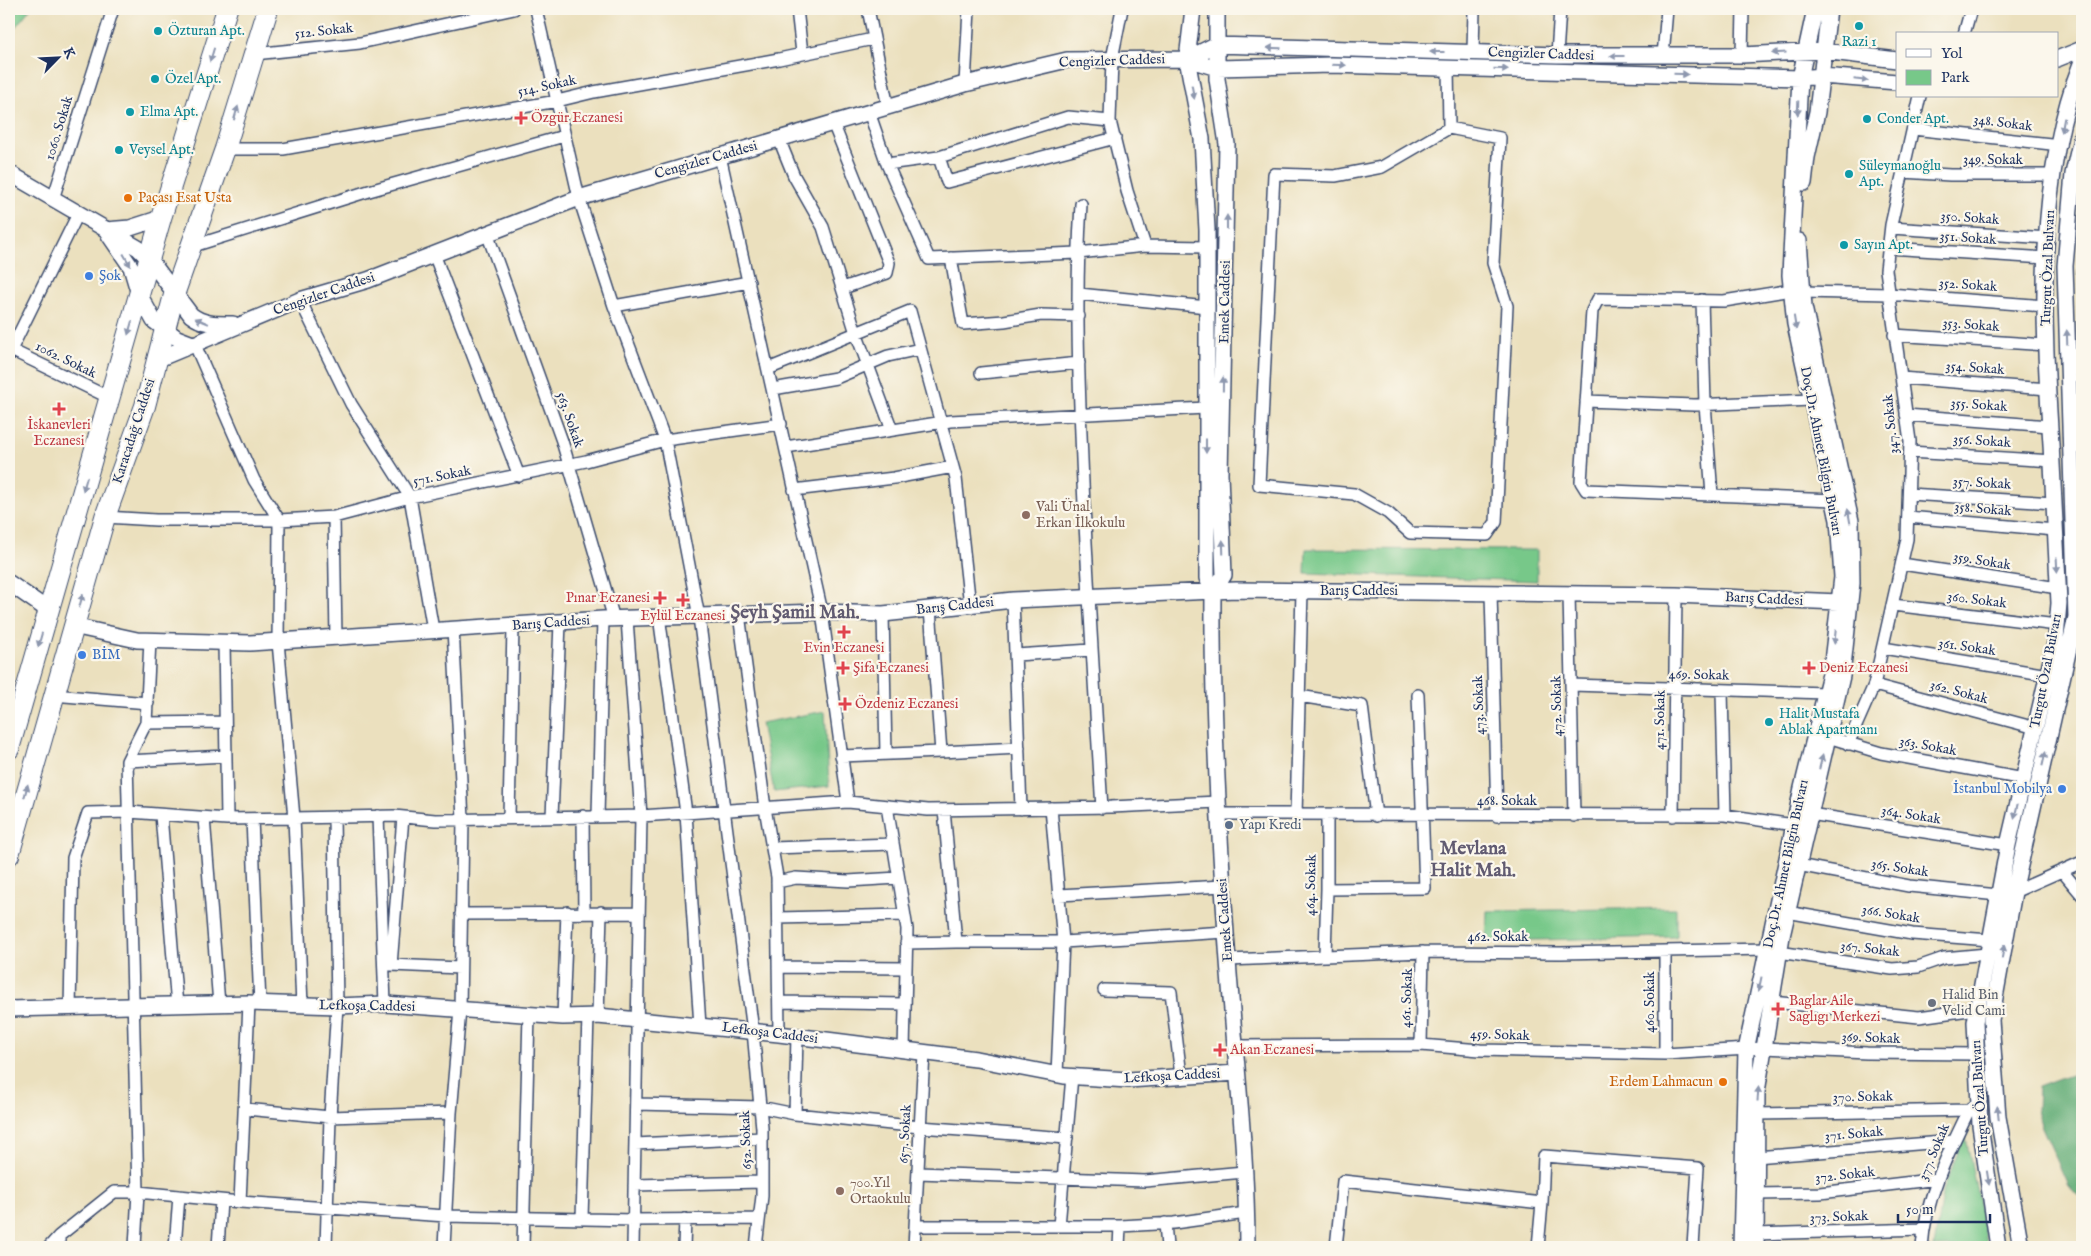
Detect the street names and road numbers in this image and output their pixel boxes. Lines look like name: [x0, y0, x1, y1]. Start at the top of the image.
street label: 512. Sokak: [294, 19, 355, 43]
street label: Cengizler Caddesi: [1488, 43, 1595, 65]
street label: Cengizler Caddesi: [1059, 50, 1166, 72]
street label: 514. Sokak: [516, 71, 578, 101]
street label: 1060. Sokak: [41, 93, 77, 162]
street label: 348. Sokak: [1972, 110, 2034, 136]
street label: Cengizler Caddesi: [652, 137, 760, 183]
street label: 349. Sokak: [1963, 151, 2023, 169]
street label: 350. Sokak: [1940, 207, 2000, 229]
street label: Turgut Özal Bulvarı: [2036, 209, 2059, 326]
street label: 351. Sokak: [1939, 227, 1998, 249]
street label: Emek Caddesi: [1215, 260, 1235, 344]
street label: Cengizler Caddesi: [271, 268, 377, 320]
street label: 352. Sokak: [1938, 274, 1998, 296]
street label: 353. Sokak: [1942, 314, 2001, 336]
street label: 1062. Sokak: [32, 337, 100, 383]
street label: 354. Sokak: [1945, 357, 2006, 379]
street label: Doç.Dr. Ahmet Bilgin Bulvarı: [1796, 365, 1846, 537]
street label: Karacadağ Caddesi: [108, 376, 160, 486]
street label: 563. Sokak: [552, 390, 588, 451]
street label: 347. Sokak: [1879, 393, 1903, 455]
street label: 355. Sokak: [1950, 394, 2009, 416]
street label: 356. Sokak: [1952, 430, 2012, 452]
street label: 571. Sokak: [412, 461, 473, 490]
street label: 357. Sokak: [1952, 472, 2012, 494]
street label: 358. Sokak: [1954, 498, 2013, 521]
street label: 359. Sokak: [1952, 548, 2013, 575]
street label: Barış Caddesi: [1320, 582, 1398, 600]
street label: 360. Sokak: [1946, 587, 2008, 613]
street label: Barış Caddesi: [1724, 588, 1804, 610]
street label: Barış Caddesi: [915, 593, 995, 619]
street label: Barış Caddesi: [511, 611, 591, 635]
street label: Turgut Özal Bulvarı: [2025, 612, 2066, 730]
street label: 361. Sokak: [1937, 634, 1997, 660]
street label: 469. Sokak: [1669, 665, 1730, 685]
street label: 473. Sokak: [1469, 674, 1489, 735]
street label: 472. Sokak: [1547, 675, 1567, 737]
street label: 362. Sokak: [1928, 676, 1991, 709]
street label: 471. Sokak: [1650, 689, 1670, 750]
street label: 363. Sokak: [1898, 732, 1959, 760]
street label: Doç.Dr. Ahmet Bilgin Bulvarı: [1759, 778, 1813, 950]
street label: 468. Sokak: [1477, 792, 1538, 810]
street label: 364. Sokak: [1880, 801, 1943, 829]
street label: 464. Sokak: [1301, 853, 1321, 916]
street label: 365. Sokak: [1870, 855, 1931, 882]
street label: Emek Caddesi: [1213, 877, 1237, 962]
street label: 366. Sokak: [1861, 901, 1922, 928]
street label: 462. Sokak: [1467, 928, 1529, 946]
street label: 367. Sokak: [1839, 937, 1901, 961]
street label: 461. Sokak: [1397, 967, 1417, 1028]
street label: 460. Sokak: [1641, 971, 1659, 1033]
street label: Lefkoşa Caddesi: [319, 996, 416, 1016]
street label: Lefkoşa Caddesi: [721, 1018, 819, 1048]
street label: 459. Sokak: [1470, 1025, 1531, 1045]
street label: 369. Sokak: [1841, 1028, 1901, 1048]
street label: Turgut Özal Bulvarı: [1966, 1039, 1993, 1157]
street label: Lefkoşa Caddesi: [1123, 1064, 1221, 1088]
street label: 370. Sokak: [1833, 1087, 1894, 1107]
street label: 657. Sokak: [894, 1103, 916, 1164]
street label: 652. Sokak: [736, 1110, 756, 1170]
street label: 377. Sokak: [1914, 1120, 1954, 1183]
street label: 371. Sokak: [1824, 1122, 1885, 1146]
street label: 372. Sokak: [1814, 1163, 1876, 1187]
street label: 373. Sokak: [1809, 1207, 1869, 1227]

